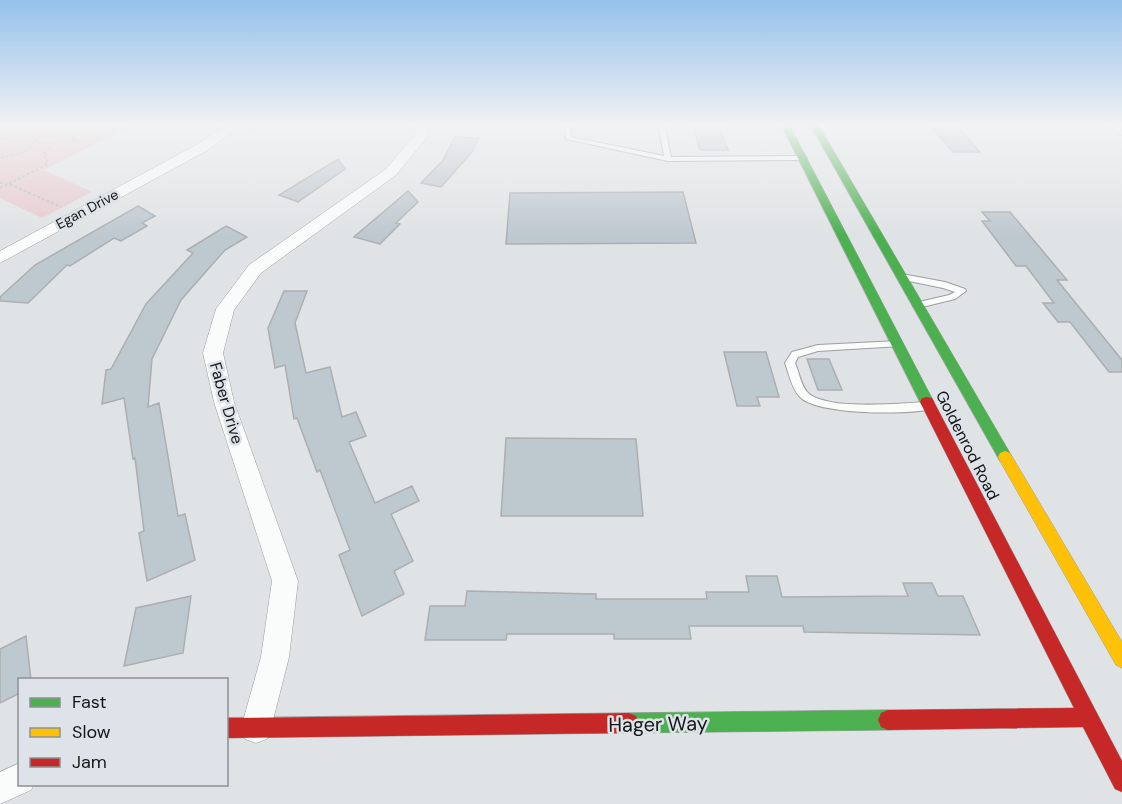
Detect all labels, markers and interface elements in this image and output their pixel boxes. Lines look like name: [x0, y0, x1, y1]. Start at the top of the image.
street label: Egan Drive: [53, 185, 121, 233]
street label: Faber Drive: [205, 360, 248, 446]
street label: Goldenrod Road: [931, 387, 1004, 504]
legend: [18, 678, 228, 786]
text: Fast: [72, 690, 107, 714]
street label: Hager Way: [608, 710, 708, 738]
text: Slow: [72, 720, 111, 744]
text: Jam: [72, 750, 107, 774]

